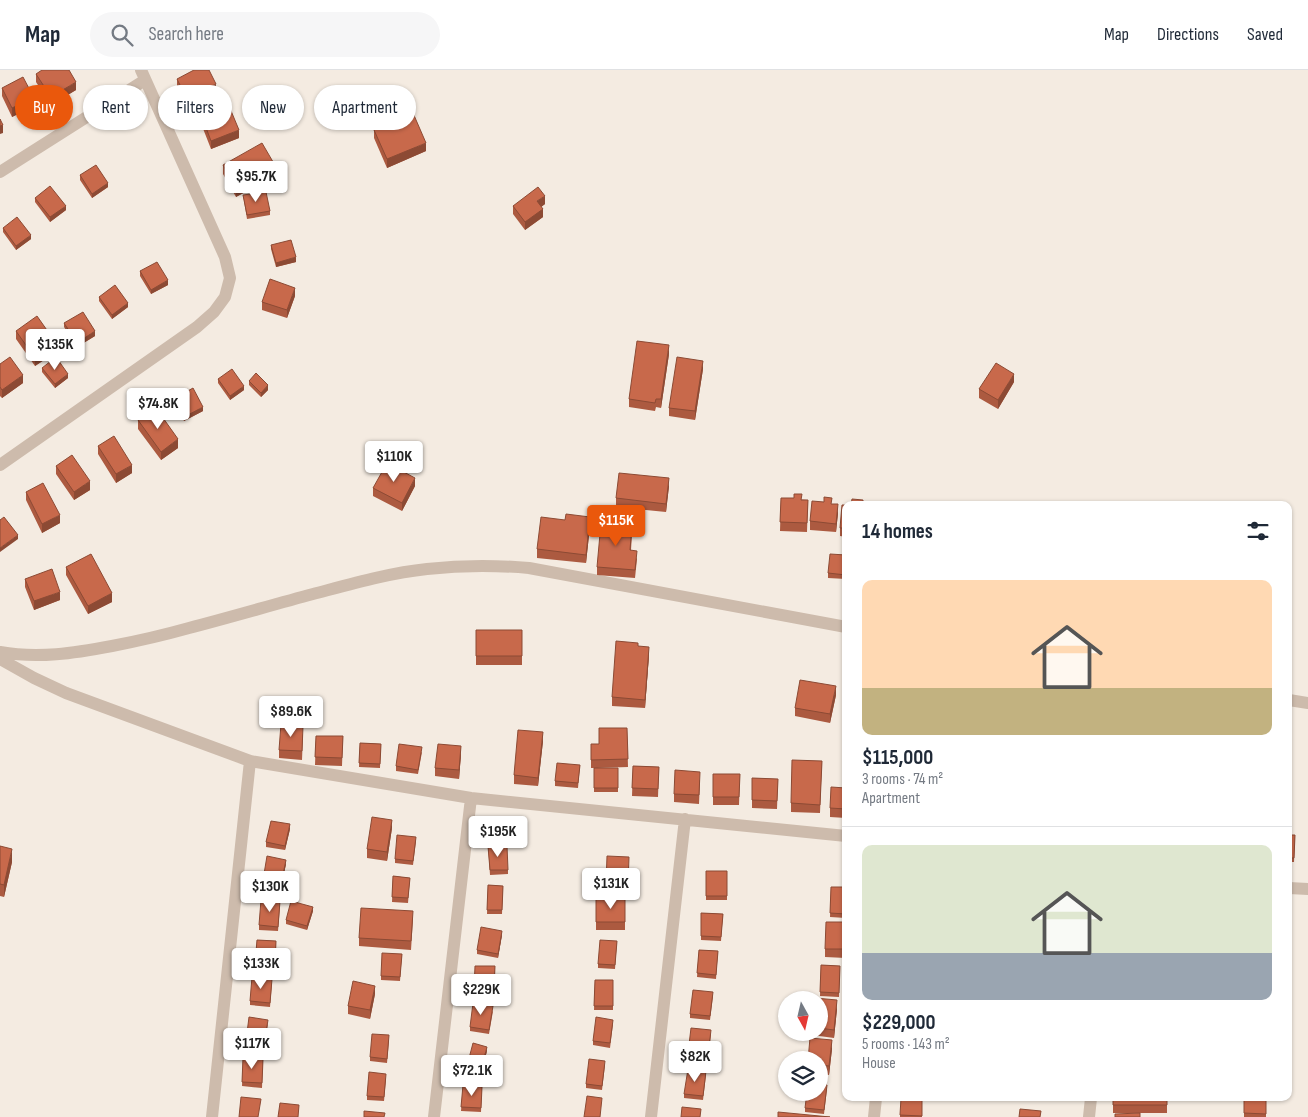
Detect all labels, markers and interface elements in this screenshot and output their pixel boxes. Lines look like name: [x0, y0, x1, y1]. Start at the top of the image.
search box: [90, 12, 440, 57]
text: Map: [25, 20, 60, 49]
icon: search: [108, 21, 136, 49]
text: Search here: [148, 23, 224, 46]
text: Map: [1104, 24, 1129, 45]
text: Directions: [1157, 24, 1219, 45]
text: Saved: [1247, 24, 1283, 45]
chip: Buy: [15, 85, 73, 130]
chip: Rent: [83, 85, 148, 130]
chip: Filters: [158, 85, 232, 130]
chip: New: [242, 85, 304, 130]
chip: Apartment: [314, 85, 416, 130]
pin: $95.7K: [215, 160, 297, 203]
text: $95.7K: [236, 167, 276, 186]
pin: $135K: [20, 328, 90, 371]
text: $135K: [37, 335, 73, 354]
pin: $74.8K: [117, 388, 199, 430]
text: $74.8K: [138, 394, 178, 413]
pin: $110K: [359, 440, 429, 483]
text: $110K: [376, 447, 412, 466]
pin: $115K: [581, 504, 651, 547]
text: $115K: [598, 511, 634, 530]
icon: filters: [1244, 517, 1272, 545]
text: 14 homes: [862, 519, 933, 544]
icon: home: [1022, 612, 1112, 702]
pin: $89.6K: [250, 696, 332, 738]
text: $89.6K: [270, 702, 312, 721]
text: $115,000: [862, 745, 933, 770]
text: 3 rooms · 74 m²: [862, 770, 943, 789]
text: Apartment: [862, 789, 920, 808]
pin: $195K: [463, 816, 533, 858]
text: $195K: [480, 822, 516, 841]
pin: $131K: [576, 868, 646, 910]
pin: $130K: [235, 870, 305, 913]
text: $131K: [593, 874, 629, 893]
text: $130K: [251, 877, 289, 896]
icon: home: [1022, 878, 1112, 968]
pin: $133K: [226, 948, 296, 990]
text: $133K: [243, 954, 279, 973]
pin: $229K: [446, 974, 516, 1016]
text: $229K: [462, 980, 500, 999]
north arrow: [778, 991, 828, 1041]
map controls: [778, 991, 828, 1101]
text: $229,000: [862, 1010, 936, 1035]
pin: $117K: [217, 1028, 287, 1070]
text: $117K: [234, 1034, 270, 1053]
text: 5 rooms · 143 m²: [862, 1035, 950, 1054]
pin: $82K: [665, 1040, 725, 1083]
text: $82K: [680, 1047, 710, 1066]
button: layers: [778, 1051, 828, 1101]
pin: $72.1K: [431, 1054, 513, 1097]
text: House: [862, 1054, 896, 1073]
text: $72.1K: [452, 1061, 492, 1080]

